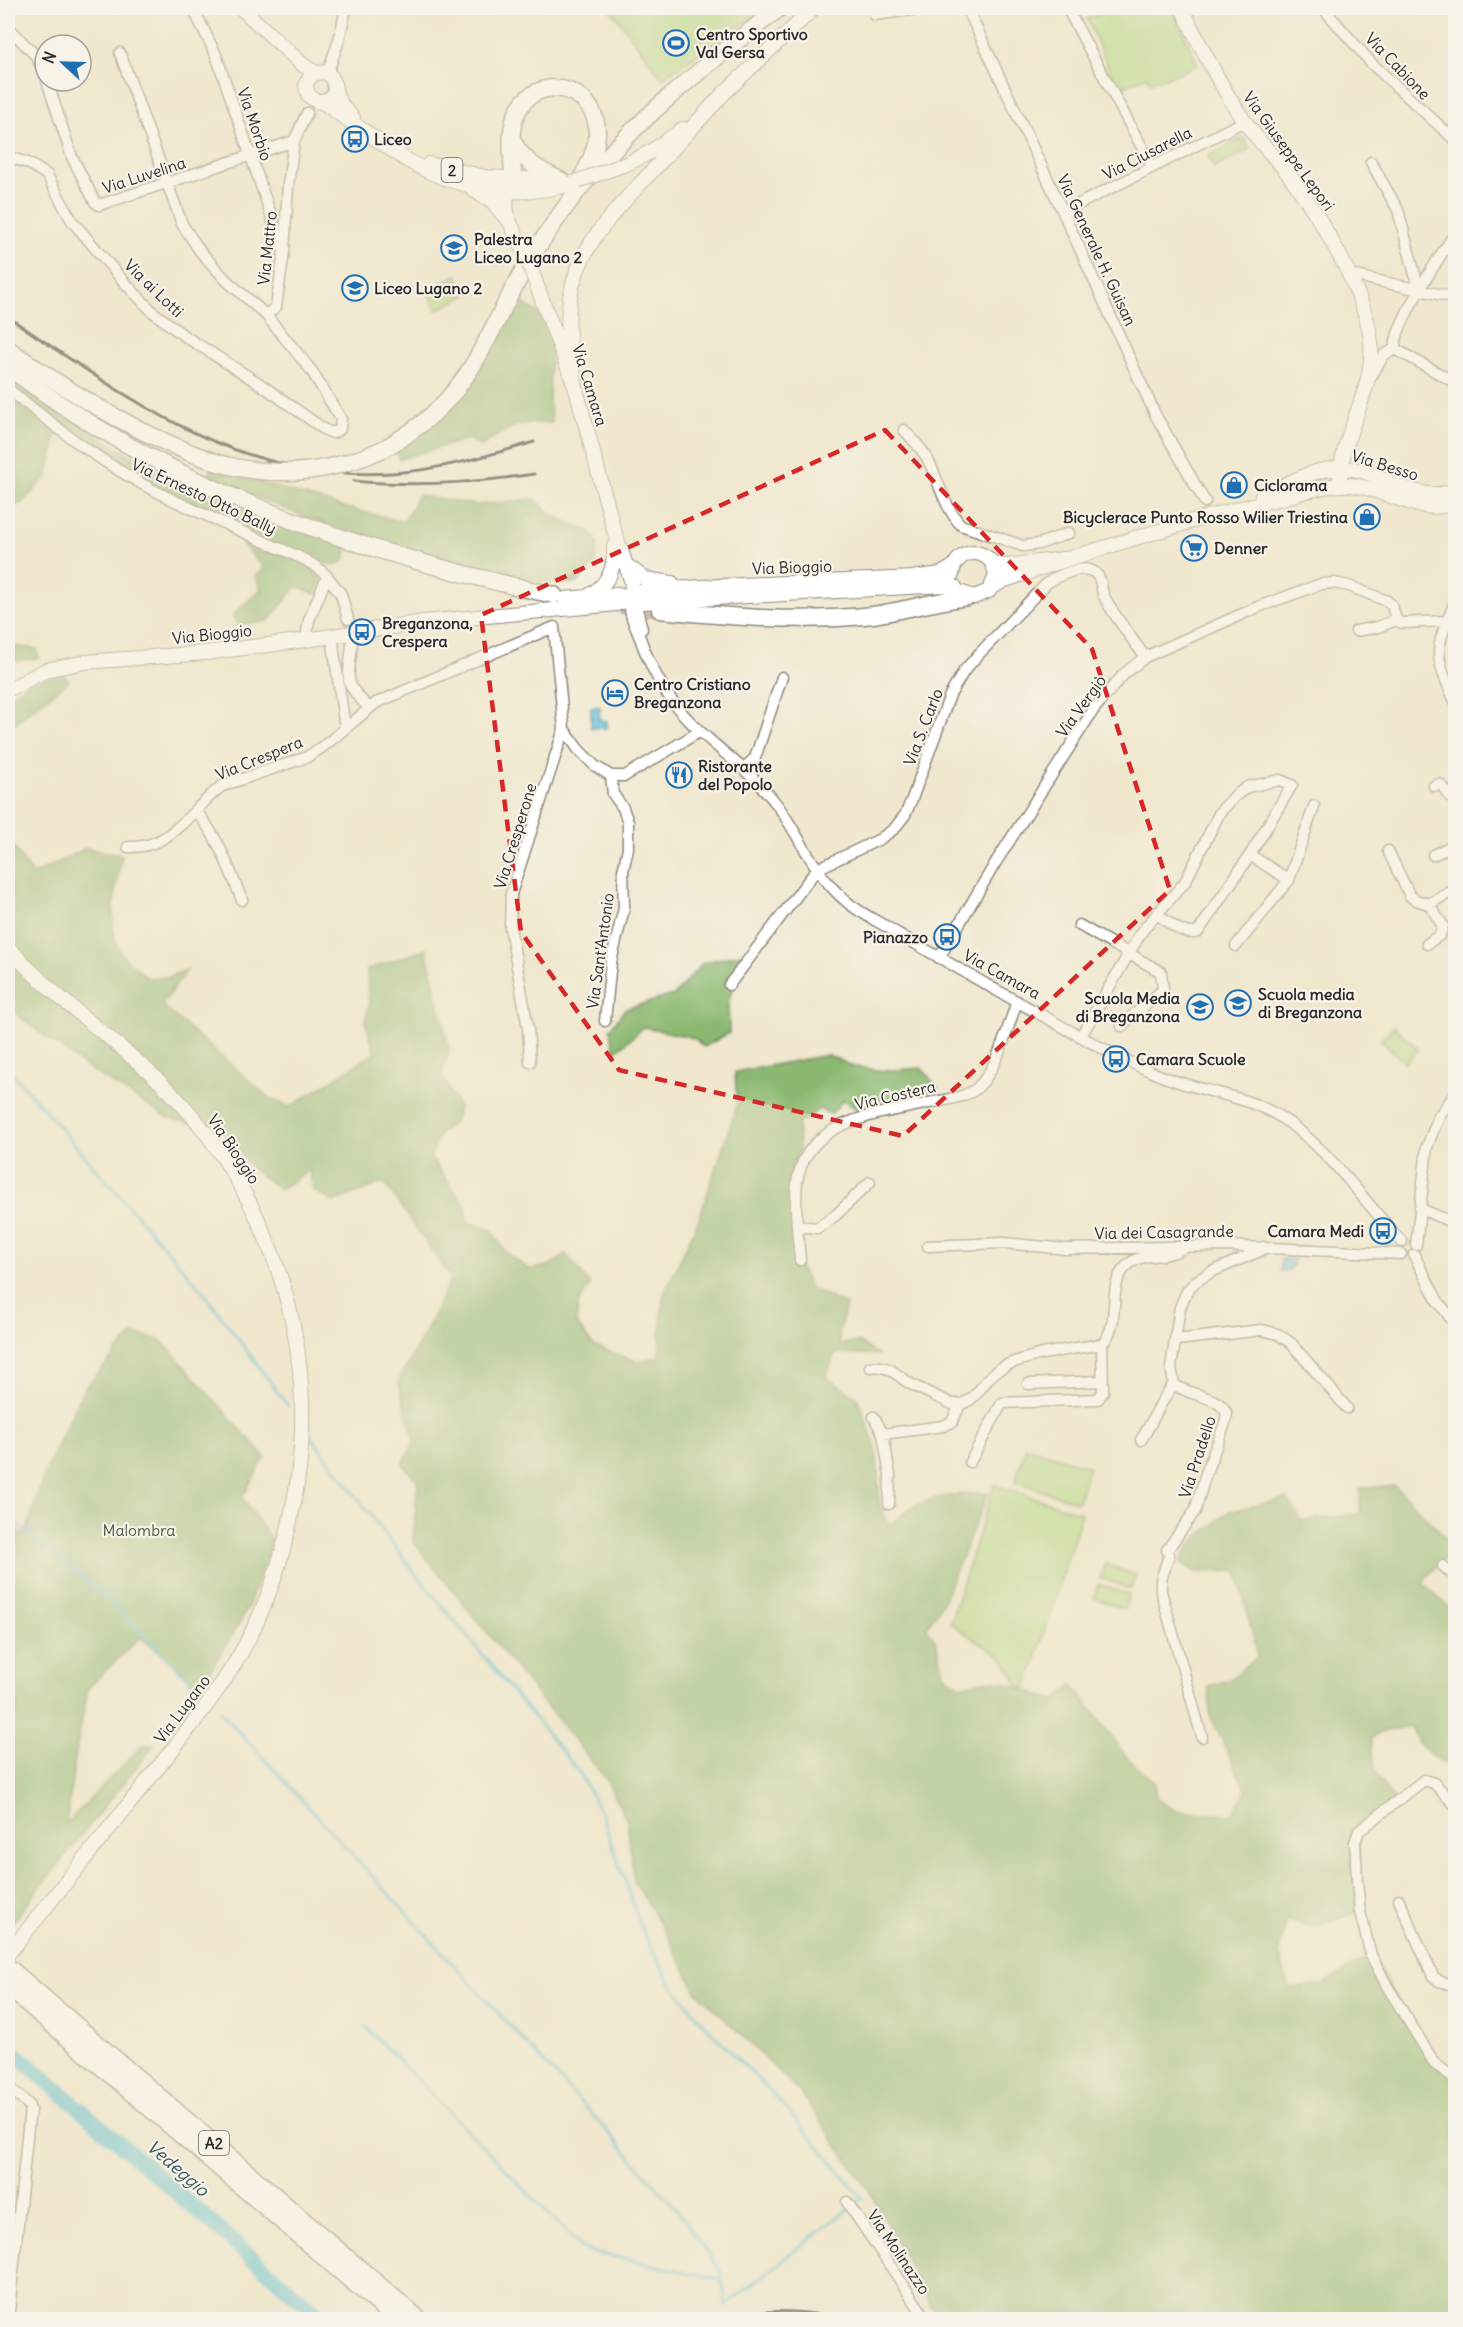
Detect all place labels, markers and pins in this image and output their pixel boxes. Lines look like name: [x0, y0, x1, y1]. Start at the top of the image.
place label: Centro Sportivo Val Gersa: [696, 24, 808, 62]
sports icon: Centro Sportivo Val Gersa: [661, 28, 691, 58]
bus stop icon: Liceo: [340, 124, 370, 154]
place label: Liceo: [374, 129, 412, 149]
place label: Palestra Liceo Lugano 2: [474, 229, 582, 268]
school or university icon: Palestra Liceo Lugano 2: [439, 233, 469, 263]
school or university icon: Liceo Lugano 2: [340, 273, 370, 303]
place label: Liceo Lugano 2: [374, 278, 482, 299]
shop icon: Ciclorama: [1219, 470, 1249, 500]
place label: Ciclorama: [1254, 475, 1328, 495]
shop icon: Bicyclerace Punto Rosso Wilier Triestina: [1352, 502, 1382, 532]
place label: Bicyclerace Punto Rosso Wilier Triestina: [1063, 507, 1348, 528]
supermarket icon: Denner: [1179, 533, 1209, 563]
place label: Denner: [1214, 538, 1268, 558]
place label: Breganzona, Crespera: [382, 613, 473, 652]
bus stop icon: Breganzona, Crespera: [347, 617, 377, 647]
place label: Centro Cristiano Breganzona: [634, 674, 751, 713]
hotel icon: Centro Cristiano Breganzona: [600, 678, 630, 708]
place label: Ristorante del Popolo: [698, 756, 772, 795]
restaurant icon: Ristorante del Popolo: [664, 760, 694, 790]
bus stop icon: Pianazzo: [932, 922, 962, 952]
place label: Pianazzo: [863, 927, 928, 947]
place label: Scuola media di Breganzona: [1258, 984, 1362, 1023]
place label: Scuola Media di Breganzona: [1076, 988, 1180, 1027]
school or university icon: Scuola media di Breganzona: [1223, 988, 1253, 1018]
school or university icon: Scuola Media di Breganzona: [1185, 992, 1215, 1022]
bus stop icon: Camara Scuole: [1101, 1044, 1131, 1074]
place label: Camara Scuole: [1136, 1049, 1246, 1069]
bus stop icon: Camara Medi: [1368, 1216, 1398, 1246]
place label: Camara Medi: [1268, 1221, 1364, 1241]

